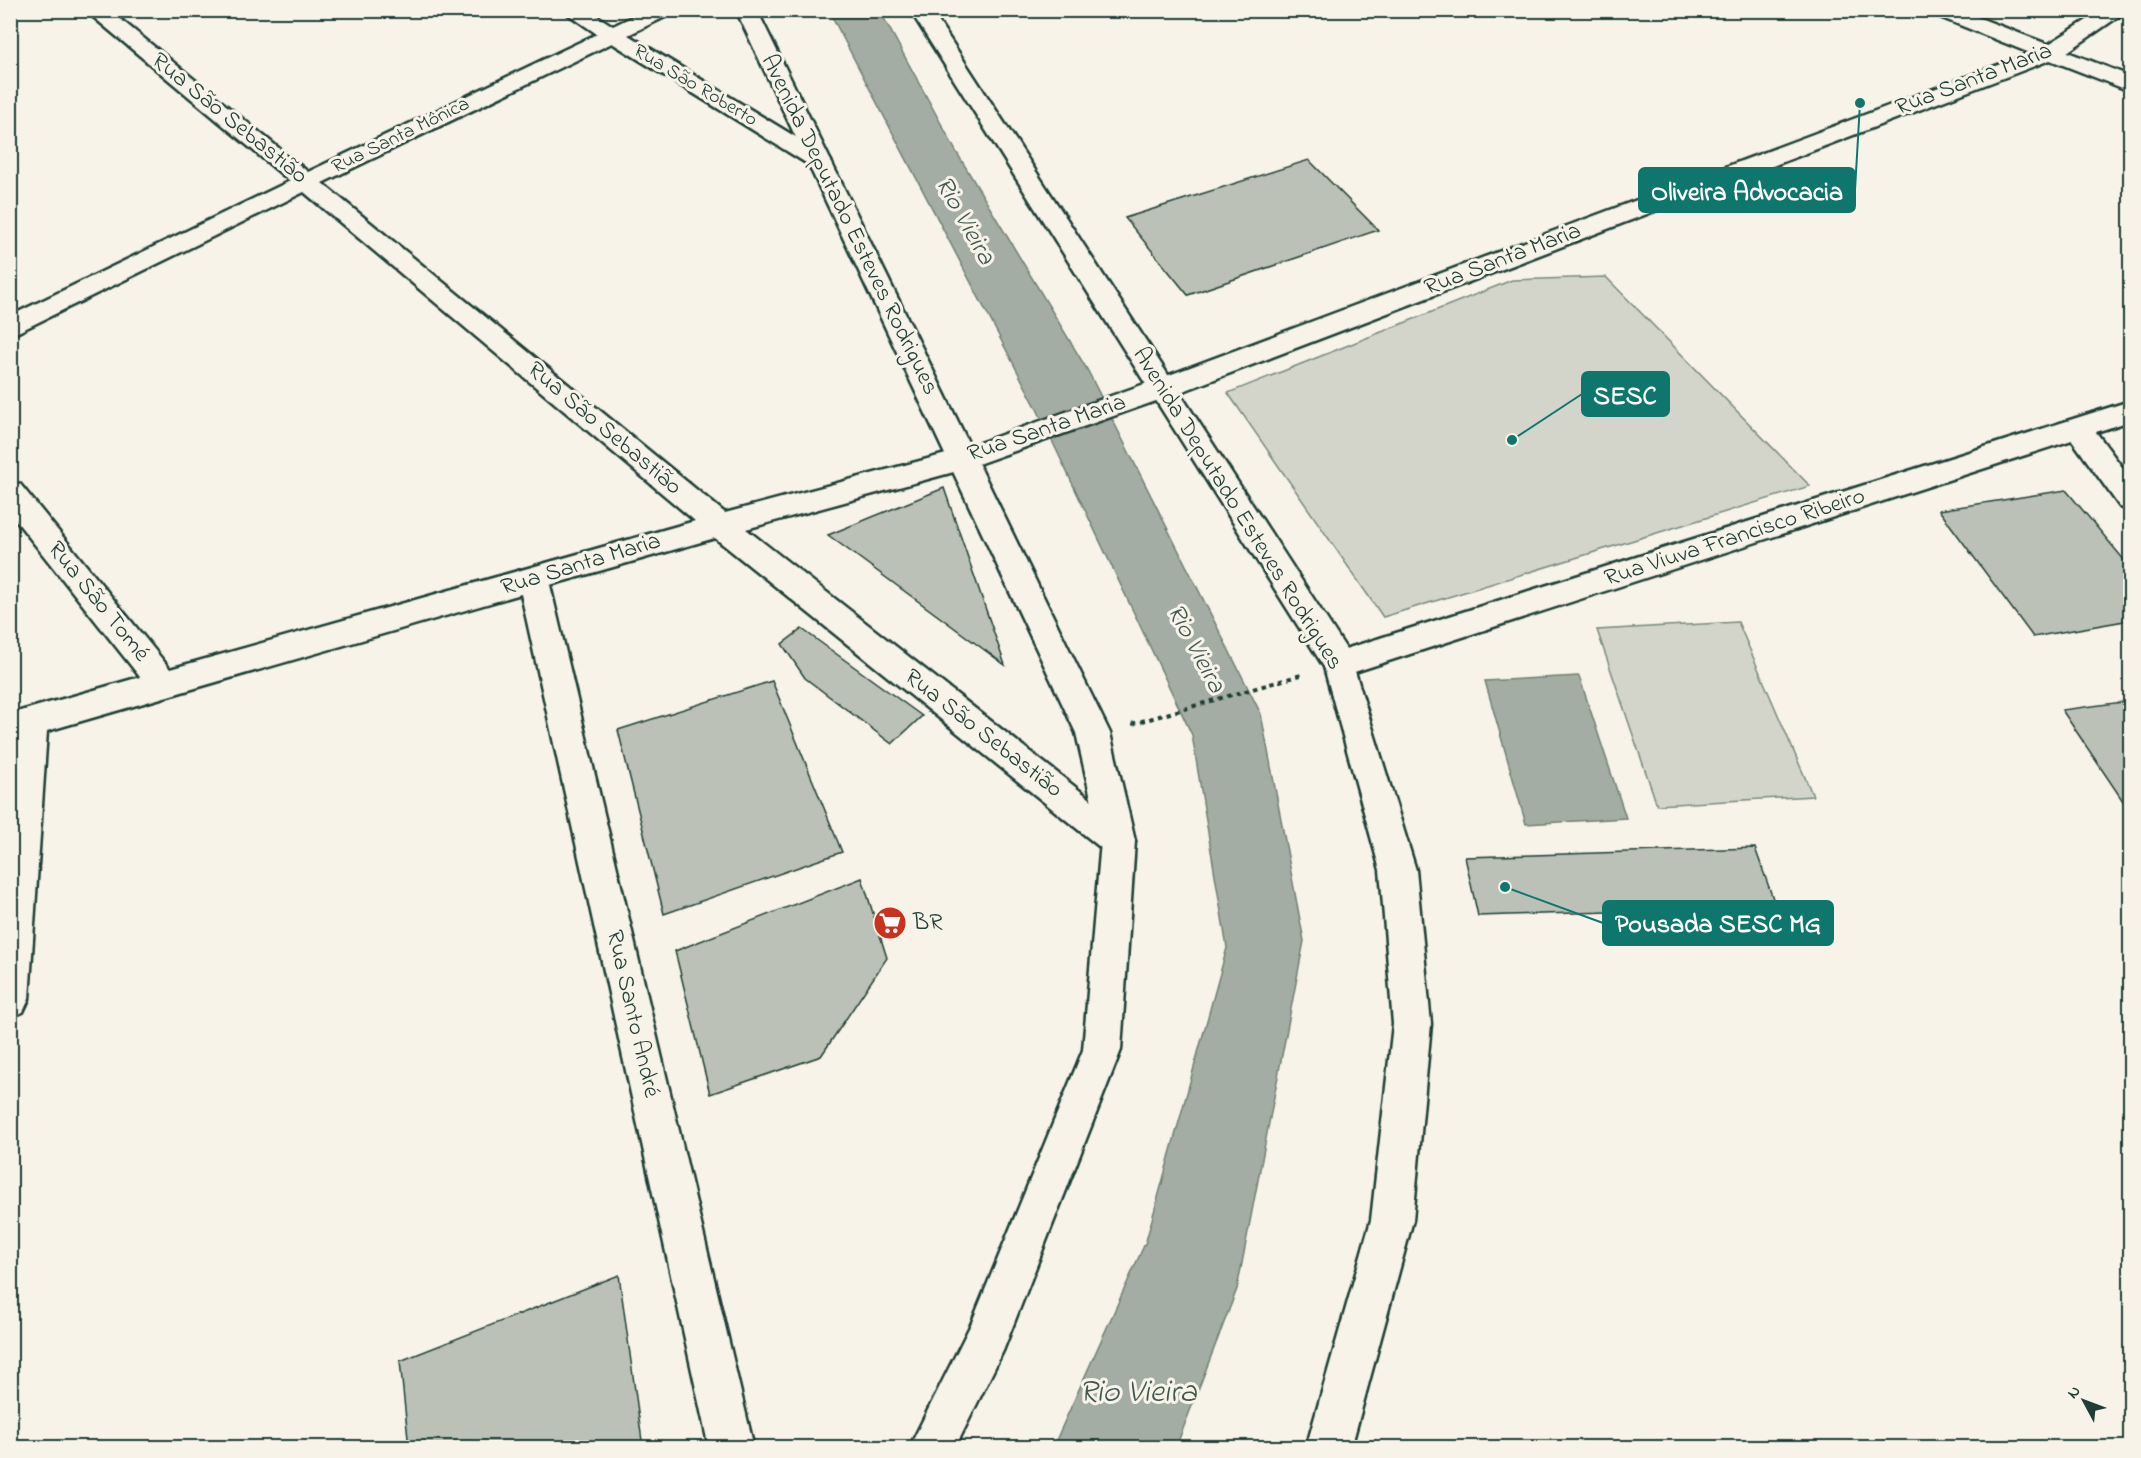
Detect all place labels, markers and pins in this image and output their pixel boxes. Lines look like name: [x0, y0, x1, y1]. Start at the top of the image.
callout: Oliveira Advocacia: [1639, 168, 1855, 212]
callout: SESC: [1582, 372, 1669, 416]
callout: Pousada SESC MG: [1603, 901, 1833, 945]
supermarket icon: BR: [872, 905, 908, 941]
place label: BR: [912, 906, 943, 941]

